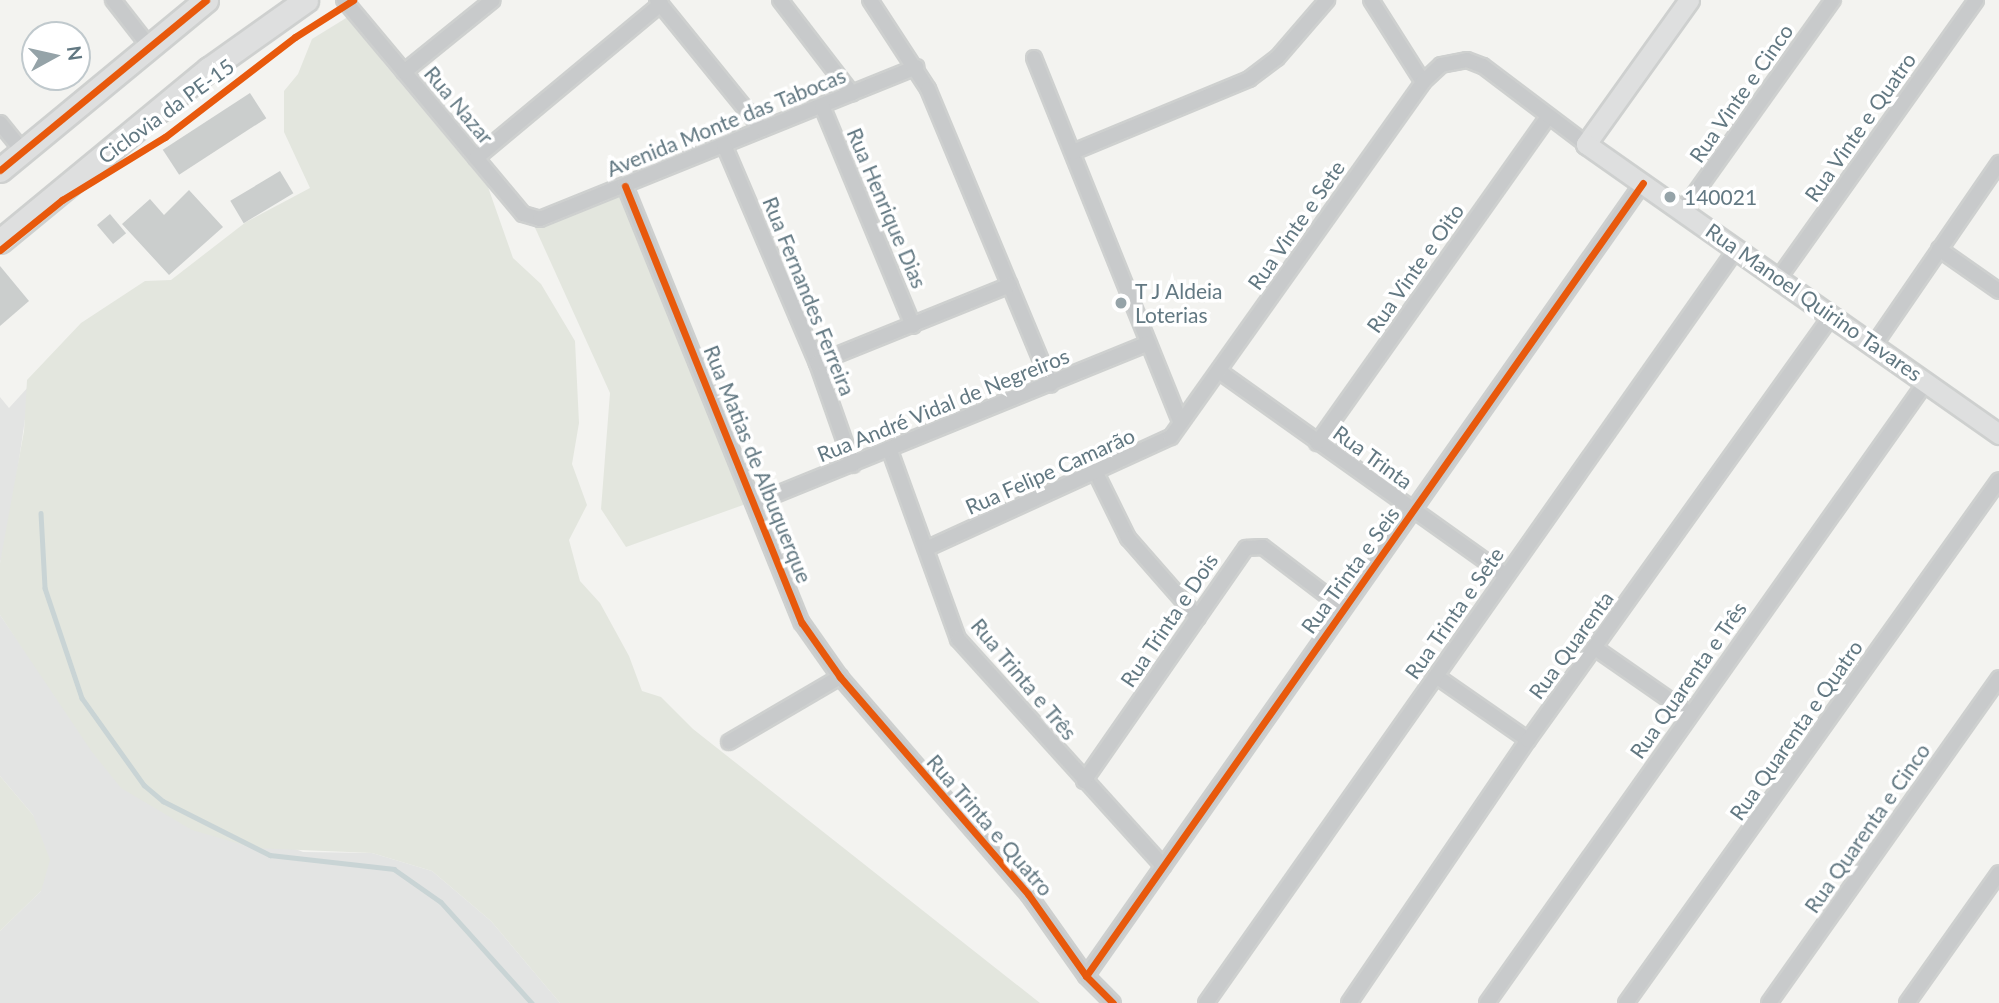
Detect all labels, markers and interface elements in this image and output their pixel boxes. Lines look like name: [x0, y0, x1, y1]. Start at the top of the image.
street label: Rua Vinte e Cinco: [1684, 19, 1798, 167]
north arrow: [21, 21, 91, 91]
text: N: [63, 44, 88, 62]
street label: Rua Vinte e Quatro: [1799, 47, 1921, 207]
street label: Ciclovia da PE-15: [93, 53, 239, 169]
street label: Rua Nazar: [419, 61, 499, 149]
street label: Avenida Monte das Tabocas: [602, 62, 850, 182]
street label: Rua Henrique Dias: [842, 124, 932, 292]
street label: Rua Vinte e Sete: [1242, 155, 1350, 295]
place label: 140021: [1684, 184, 1757, 210]
marker: 140021: [1662, 189, 1678, 205]
street label: Rua Fernandes Ferreira: [758, 193, 860, 399]
street label: Rua Vinte e Oito: [1361, 198, 1469, 338]
street label: Rua Manoel Quirino Tavares: [1701, 217, 1927, 387]
place label: T J Aldeia Loterias: [1135, 278, 1224, 328]
marker: T J Aldeia Loterias: [1113, 295, 1129, 311]
street label: Rua Matias de Albuquerque: [699, 341, 817, 587]
street label: Rua André Vidal de Negreiros: [813, 343, 1073, 467]
street label: Rua Trinta: [1328, 420, 1418, 494]
street label: Rua Felipe Camarão: [962, 422, 1138, 520]
street label: Rua Trinta e Seis: [1295, 502, 1405, 638]
street label: Rua Trinta e Sete: [1399, 542, 1509, 684]
street label: Rua Trinta e Dois: [1115, 548, 1223, 692]
street label: Rua Quarenta: [1524, 586, 1618, 704]
street label: Rua Quarenta e Três: [1624, 597, 1752, 763]
street label: Rua Trinta e Três: [966, 613, 1082, 745]
street label: Rua Quarenta e Quatro: [1724, 635, 1868, 825]
street label: Rua Quarenta e Cinco: [1799, 738, 1935, 918]
street label: Rua Trinta e Quatro: [922, 749, 1058, 901]

